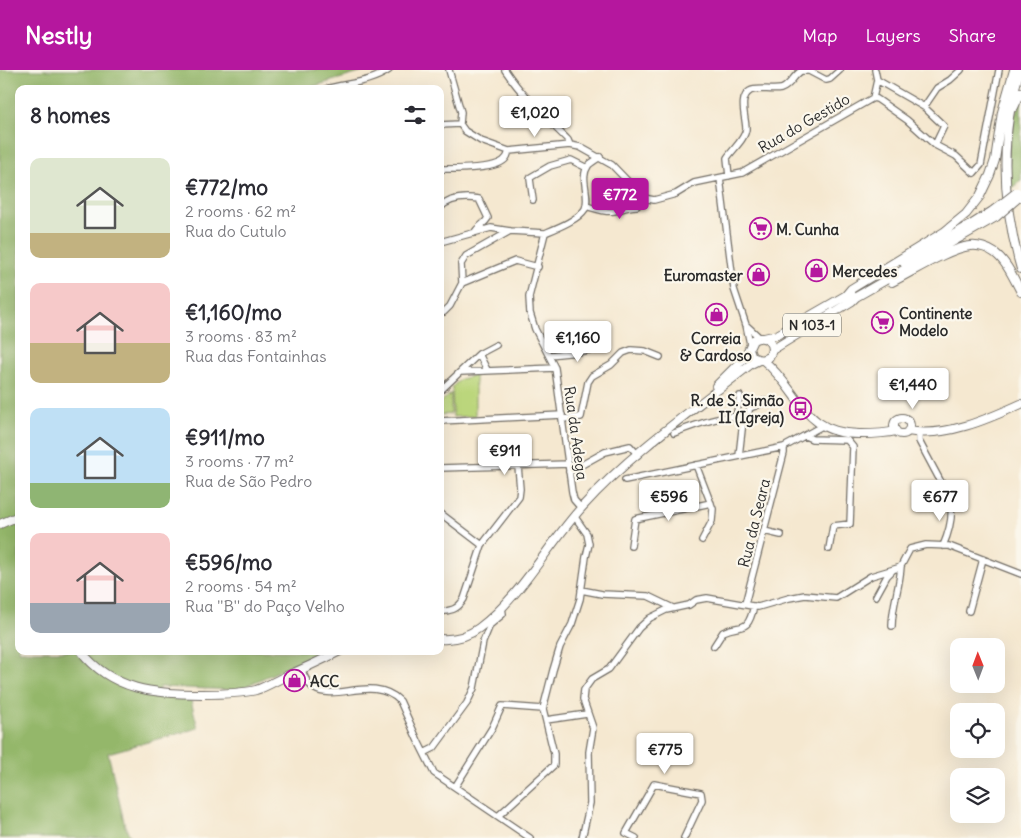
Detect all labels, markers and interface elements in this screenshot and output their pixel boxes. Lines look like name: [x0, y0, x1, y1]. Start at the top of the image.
text: Nestly: [25, 20, 92, 50]
text: Map: [802, 24, 837, 47]
text: Layers: [865, 24, 921, 47]
text: Share: [949, 24, 996, 47]
street label: Rua do Gestido: [755, 89, 853, 157]
pin: €1,020: [494, 96, 576, 138]
icon: filters: [401, 101, 429, 129]
text: 8 homes: [30, 102, 110, 129]
text: €1,020: [510, 102, 560, 122]
text: €772/mo: [185, 174, 268, 201]
icon: home: [70, 178, 130, 238]
pin: €772: [590, 178, 650, 220]
text: €772: [603, 184, 637, 204]
text: 2 rooms · 62 m²: [185, 201, 296, 221]
supermarket icon: M. Cunha: [748, 217, 772, 241]
place label: M. Cunha: [776, 220, 840, 239]
text: Rua do Cutulo: [185, 221, 286, 241]
shop icon: Mercedes: [804, 259, 828, 283]
place label: Mercedes: [832, 262, 897, 281]
shop icon: Euromaster: [747, 263, 771, 287]
place label: Euromaster: [664, 266, 744, 285]
text: €1,160/mo: [185, 299, 282, 326]
icon: home: [70, 303, 130, 363]
shop icon: Correia & Cardoso: [704, 303, 728, 327]
place label: Continente Modelo: [899, 304, 972, 340]
supermarket icon: Continente Modelo: [871, 310, 895, 334]
road number: N 103-1: [783, 314, 841, 336]
pin: €1,160: [537, 320, 619, 363]
text: 3 rooms · 83 m²: [185, 326, 297, 346]
text: €1,160: [555, 327, 601, 347]
place label: Correia & Cardoso: [680, 329, 752, 365]
text: Rua das Fontainhas: [185, 346, 326, 366]
pin: €1,440: [872, 368, 954, 410]
text: €1,440: [889, 374, 937, 394]
street label: Rua da Adega: [560, 385, 592, 482]
place label: R. de S. Simão II (Igreja): [691, 391, 785, 428]
bus stop icon: R. de S. Simão II (Igreja): [788, 397, 812, 421]
text: €911/mo: [185, 424, 265, 451]
icon: home: [70, 428, 130, 488]
pin: €911: [475, 434, 535, 476]
text: €911: [489, 440, 521, 460]
text: 3 rooms · 77 m²: [185, 451, 294, 471]
text: Rua de São Pedro: [185, 471, 312, 491]
street label: Rua da Seara: [734, 476, 774, 569]
pin: €596: [639, 480, 699, 522]
pin: €677: [910, 480, 970, 522]
text: €596: [650, 486, 688, 506]
text: €677: [922, 486, 958, 506]
text: €596/mo: [185, 549, 272, 576]
icon: home: [70, 553, 130, 613]
text: 2 rooms · 54 m²: [185, 576, 297, 596]
text: Rua ''B'' do Paço Velho: [185, 596, 345, 616]
north arrow: [950, 638, 1005, 692]
map controls: [950, 638, 1005, 823]
shop icon: ACC: [282, 669, 306, 693]
place label: ACC: [310, 672, 339, 691]
button: locate: [950, 703, 1005, 758]
pin: €775: [635, 732, 695, 775]
text: €775: [647, 739, 683, 759]
button: layers: [950, 768, 1005, 823]

